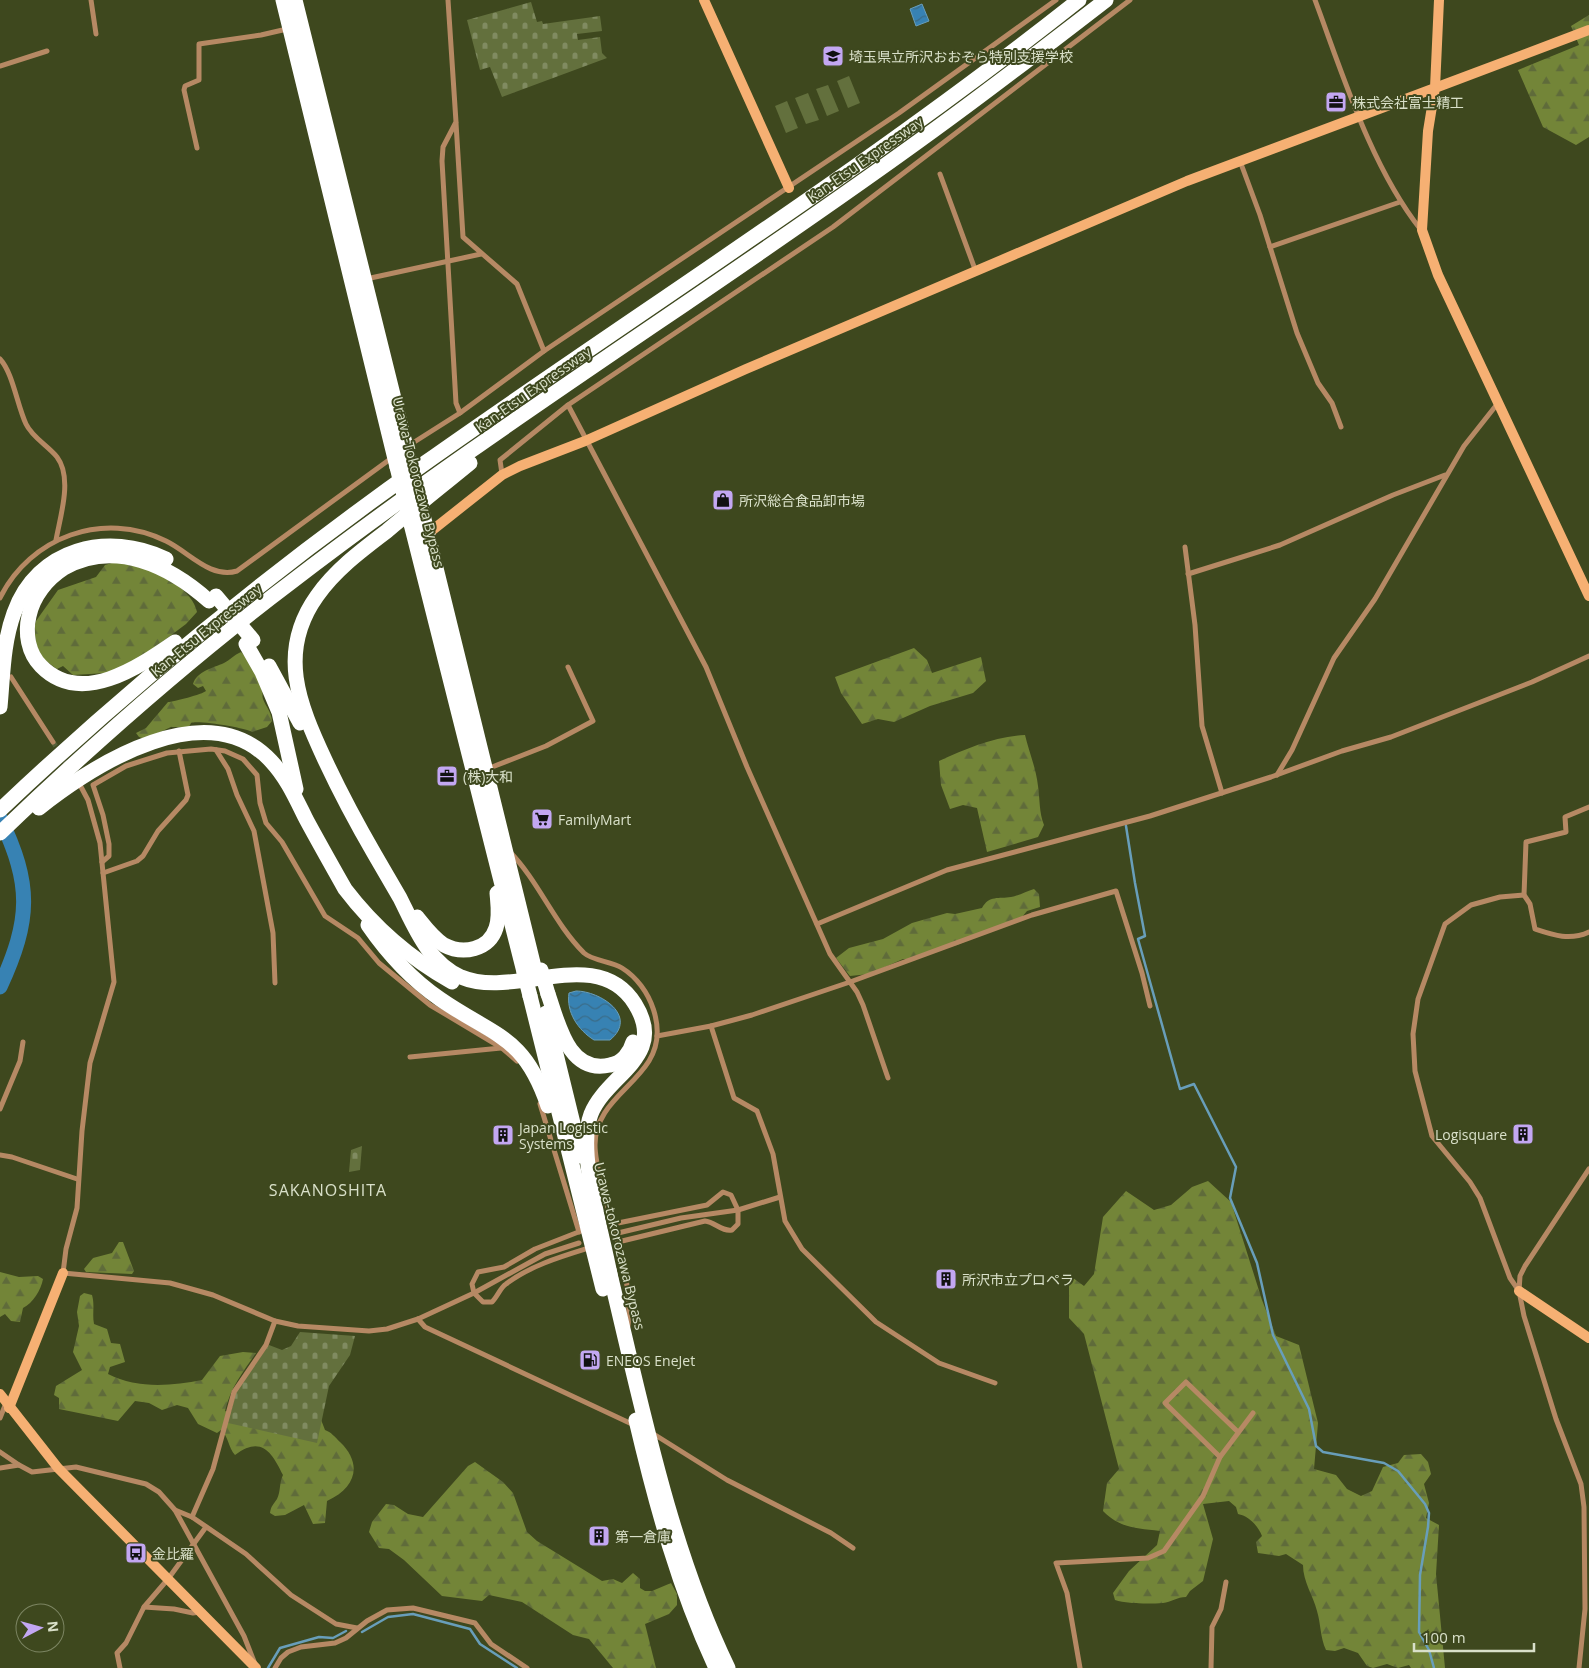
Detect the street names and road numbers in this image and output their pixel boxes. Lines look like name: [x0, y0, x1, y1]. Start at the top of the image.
street label: Kan-Etsu Expressway: [803, 111, 928, 206]
street label: Kan-Etsu Expressway: [471, 341, 596, 436]
street label: Urawa-Tokorozawa Bypass: [389, 395, 449, 570]
street label: Kan-Etsu Expressway: [147, 579, 266, 681]
street label: Urawa-tokorozawa Bypass: [590, 1160, 650, 1332]

